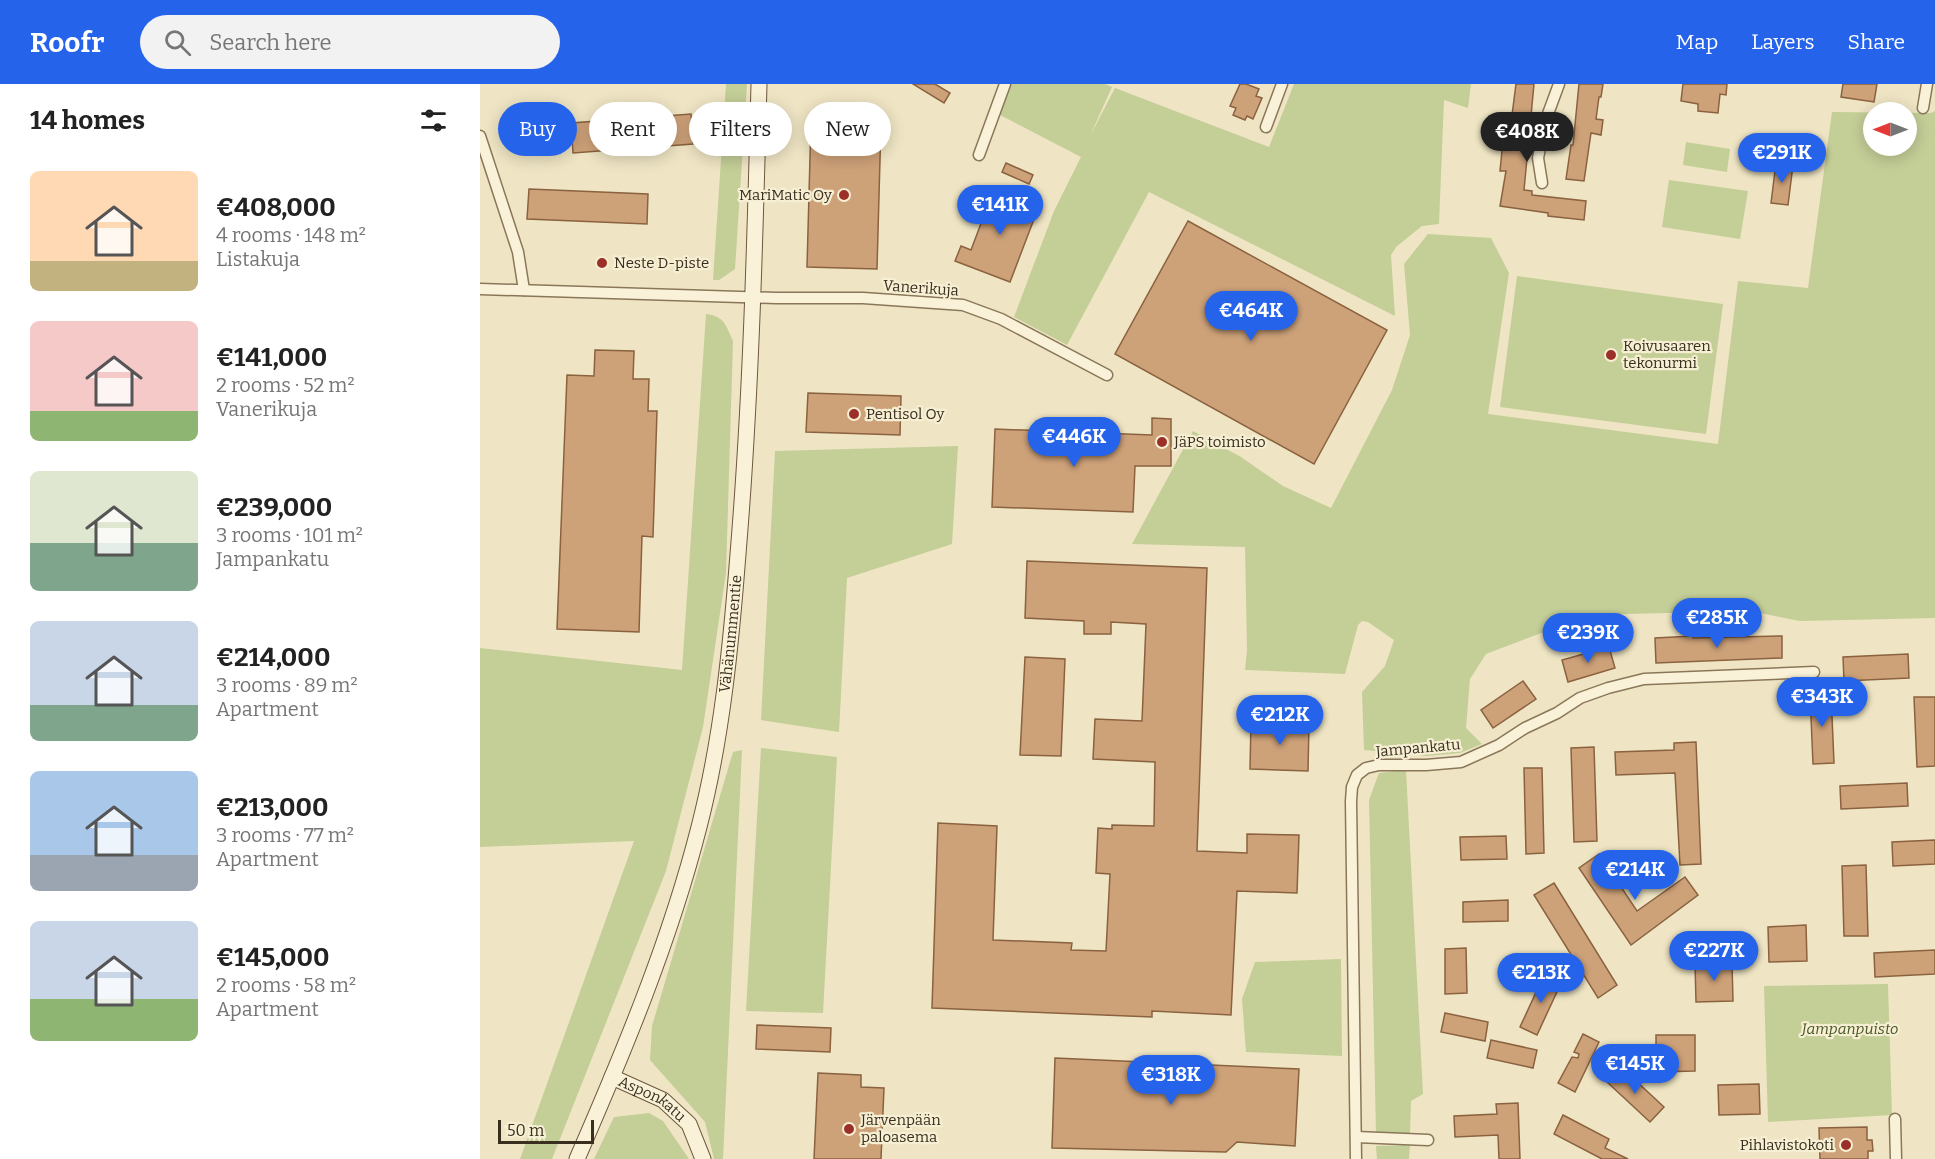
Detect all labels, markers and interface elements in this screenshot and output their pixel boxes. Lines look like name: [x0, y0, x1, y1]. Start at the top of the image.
search box: [140, 15, 560, 69]
text: Roofr: [30, 26, 104, 59]
icon: search: [161, 26, 194, 59]
text: Search here: [209, 29, 331, 56]
text: Map: [1676, 29, 1718, 55]
text: Layers: [1751, 29, 1815, 55]
text: Share: [1848, 29, 1905, 55]
chip: Buy: [498, 102, 577, 156]
chip: Rent: [589, 102, 677, 156]
chip: Filters: [689, 102, 792, 156]
chip: New: [804, 102, 891, 156]
north arrow: [1863, 102, 1917, 156]
map controls: [1863, 102, 1917, 156]
icon: filters: [417, 104, 450, 137]
text: 14 homes: [30, 105, 145, 136]
pin: €408K: [1485, 112, 1569, 163]
text: €408K: [1495, 119, 1559, 143]
pin: €291K: [1740, 133, 1824, 184]
text: €291K: [1752, 140, 1812, 164]
pin: €141K: [958, 185, 1042, 236]
place label: MariMatic Oy: [739, 186, 832, 204]
marker: MariMatic Oy: [837, 188, 851, 202]
text: €408,000: [216, 192, 336, 223]
text: €141K: [971, 192, 1029, 216]
icon: home: [78, 195, 150, 267]
text: 4 rooms · 148 m²: [216, 223, 366, 247]
text: Listakuja: [216, 247, 300, 271]
place label: Neste D-piste: [614, 254, 709, 272]
marker: Neste D-piste: [595, 256, 609, 270]
street label: Vanerikuja: [883, 276, 959, 300]
pin: €464K: [1209, 291, 1293, 342]
text: €464K: [1219, 298, 1283, 322]
place label: Koivusaaren tekonurmi: [1623, 337, 1711, 372]
text: €141,000: [216, 342, 327, 373]
icon: home: [78, 345, 150, 417]
marker: Koivusaaren tekonurmi: [1604, 348, 1618, 362]
text: 2 rooms · 52 m²: [216, 373, 355, 397]
text: Vanerikuja: [216, 397, 317, 421]
place label: Pentisol Oy: [866, 405, 944, 423]
marker: Pentisol Oy: [847, 407, 861, 421]
pin: €446K: [1032, 417, 1116, 468]
text: €446K: [1042, 424, 1106, 448]
place label: JäPS toimisto: [1173, 433, 1266, 451]
marker: JäPS toimisto: [1155, 435, 1169, 449]
text: €239,000: [216, 492, 332, 523]
icon: home: [78, 495, 150, 567]
text: 3 rooms · 101 m²: [216, 523, 363, 547]
text: Jampankatu: [216, 547, 329, 571]
street label: Vähänummentie: [715, 574, 745, 694]
pin: €285K: [1675, 598, 1759, 649]
text: €285K: [1686, 605, 1748, 629]
pin: €239K: [1546, 613, 1630, 664]
text: €239K: [1557, 620, 1619, 644]
text: €214,000: [216, 642, 330, 673]
icon: home: [78, 645, 150, 717]
text: 3 rooms · 89 m²: [216, 673, 358, 697]
pin: €343K: [1780, 677, 1864, 728]
text: €343K: [1791, 684, 1853, 708]
pin: €212K: [1238, 695, 1322, 746]
text: Apartment: [216, 697, 319, 721]
text: €212K: [1250, 702, 1310, 726]
street label: Jampankatu: [1374, 735, 1461, 761]
text: €213,000: [216, 792, 329, 823]
icon: home: [78, 795, 150, 867]
text: 3 rooms · 77 m²: [216, 823, 354, 847]
text: Apartment: [216, 847, 319, 871]
pin: €214K: [1593, 850, 1677, 901]
text: €214K: [1605, 857, 1665, 881]
pin: €227K: [1672, 931, 1756, 982]
text: €227K: [1683, 938, 1745, 962]
text: €145,000: [216, 942, 330, 973]
icon: home: [78, 945, 150, 1017]
pin: €213K: [1499, 953, 1583, 1004]
text: €213K: [1511, 960, 1571, 984]
text: 2 rooms · 58 m²: [216, 973, 356, 997]
text: Apartment: [216, 997, 319, 1021]
park label: Jampanpuisto: [1800, 1020, 1898, 1038]
pin: €145K: [1593, 1044, 1677, 1095]
text: €145K: [1605, 1051, 1665, 1075]
pin: €318K: [1129, 1055, 1213, 1106]
text: €318K: [1141, 1062, 1201, 1086]
street label: Asponkatu: [616, 1072, 690, 1126]
place label: Järvenpään paloasema: [860, 1111, 941, 1146]
scale bar: [498, 1117, 594, 1144]
text: 50 m: [507, 1121, 544, 1140]
marker: Järvenpään paloasema: [842, 1122, 856, 1136]
place label: Pihlavistokoti: [1740, 1136, 1835, 1154]
marker: Pihlavistokoti: [1839, 1138, 1853, 1152]

